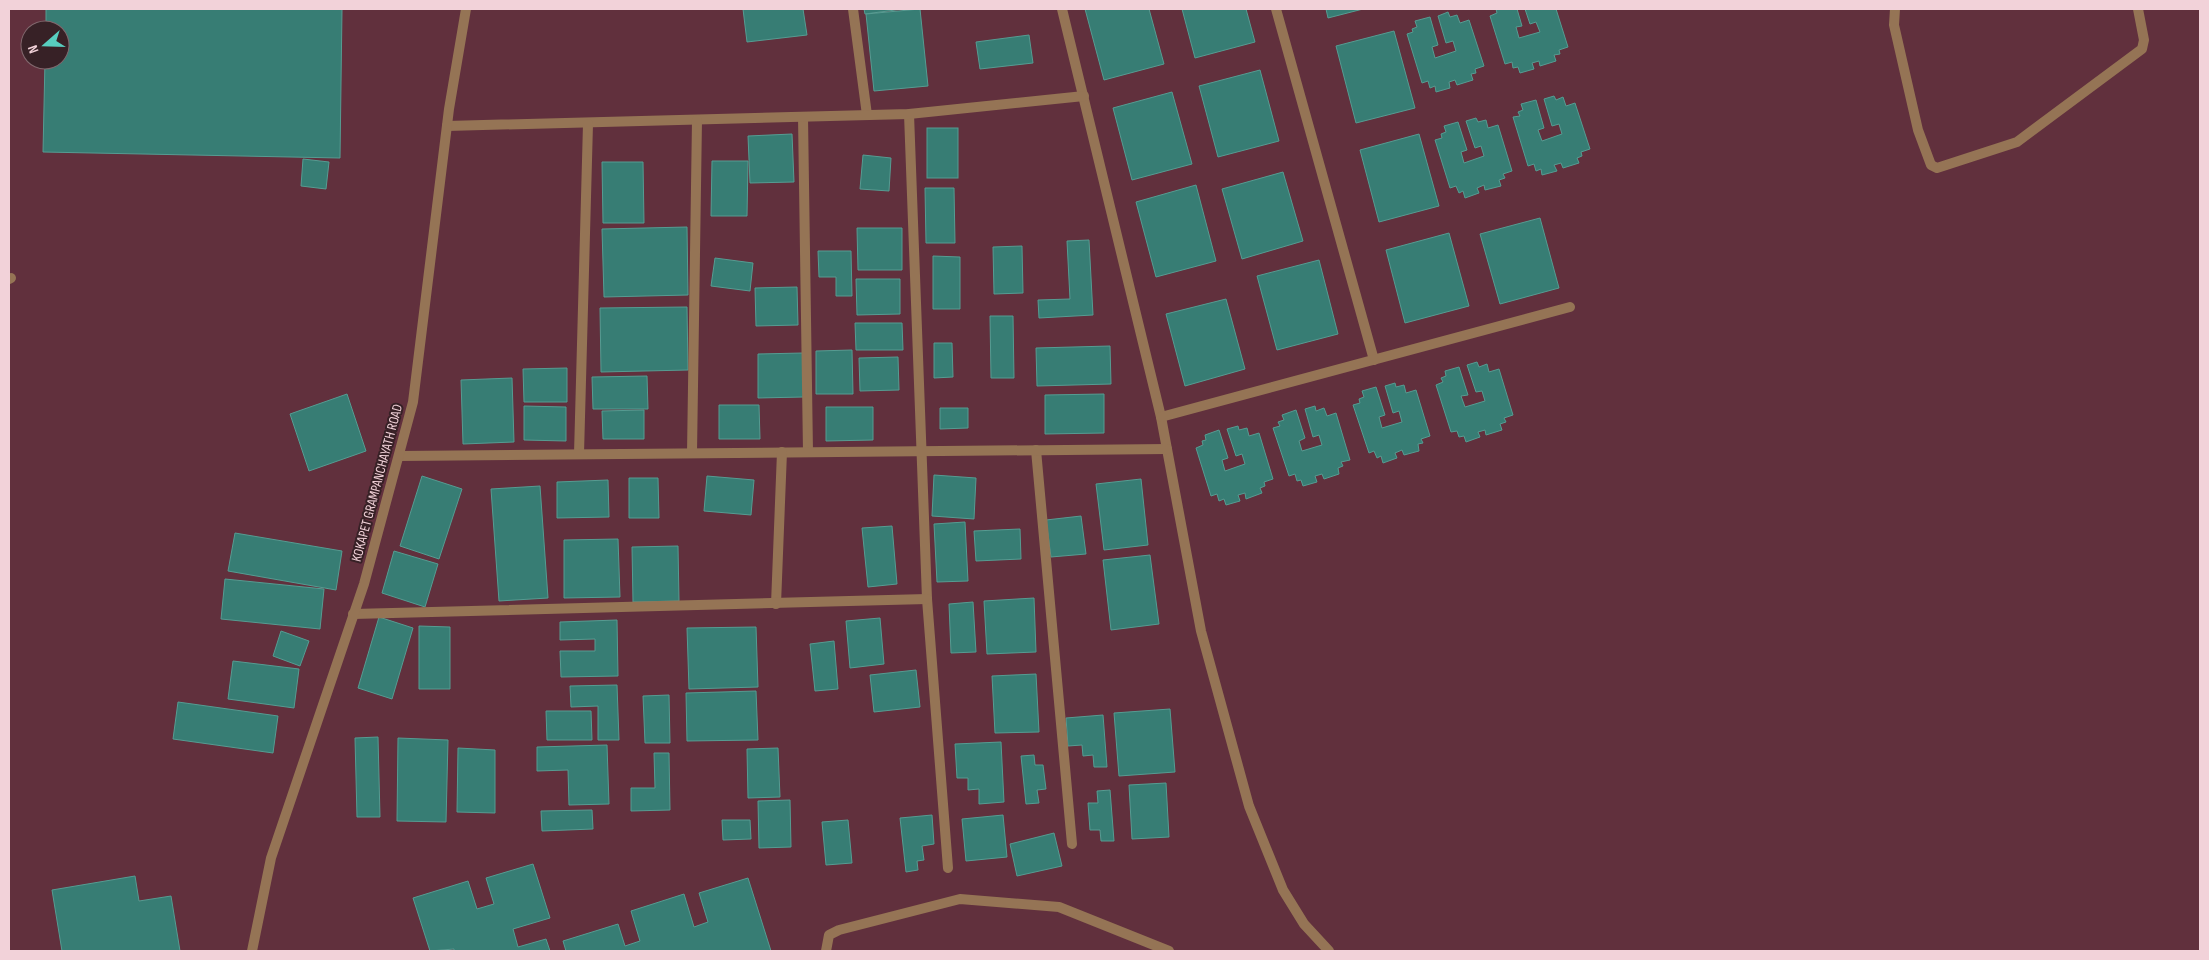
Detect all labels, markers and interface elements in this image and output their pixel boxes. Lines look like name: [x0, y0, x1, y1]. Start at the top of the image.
north arrow: [20, 20, 70, 70]
text: N: [24, 43, 43, 56]
street label: KOKAPET GRAMPANCHAYATH ROAD: [348, 402, 406, 564]

